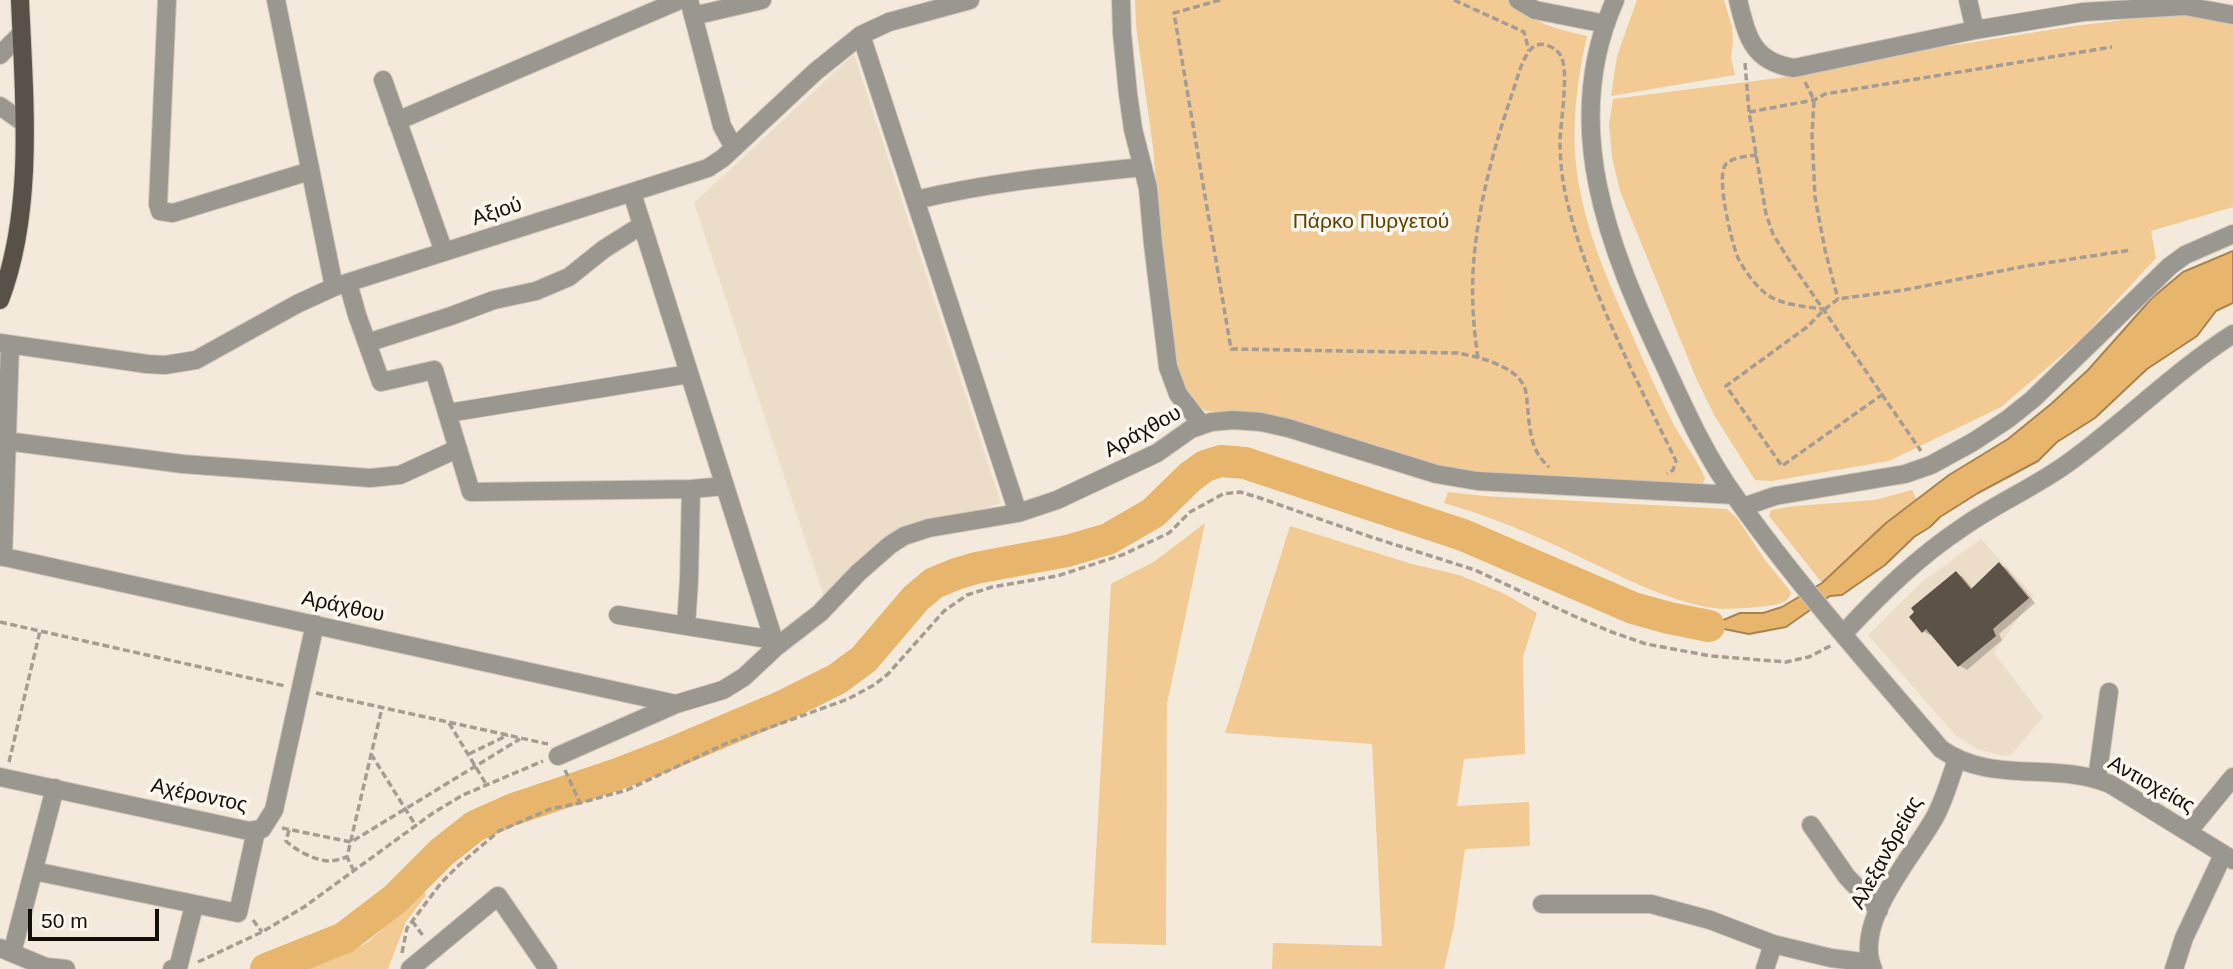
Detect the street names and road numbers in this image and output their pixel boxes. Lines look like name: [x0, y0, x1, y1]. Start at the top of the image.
street label: Αξιού: [469, 192, 525, 232]
street label: Αράχθου: [1100, 401, 1186, 463]
street label: Αράχθου: [299, 586, 387, 628]
street label: Αντιοχείας: [2103, 751, 2199, 819]
street label: Αχέροντος: [148, 773, 250, 819]
street label: Αλεξανδρείας: [1846, 792, 1928, 914]

